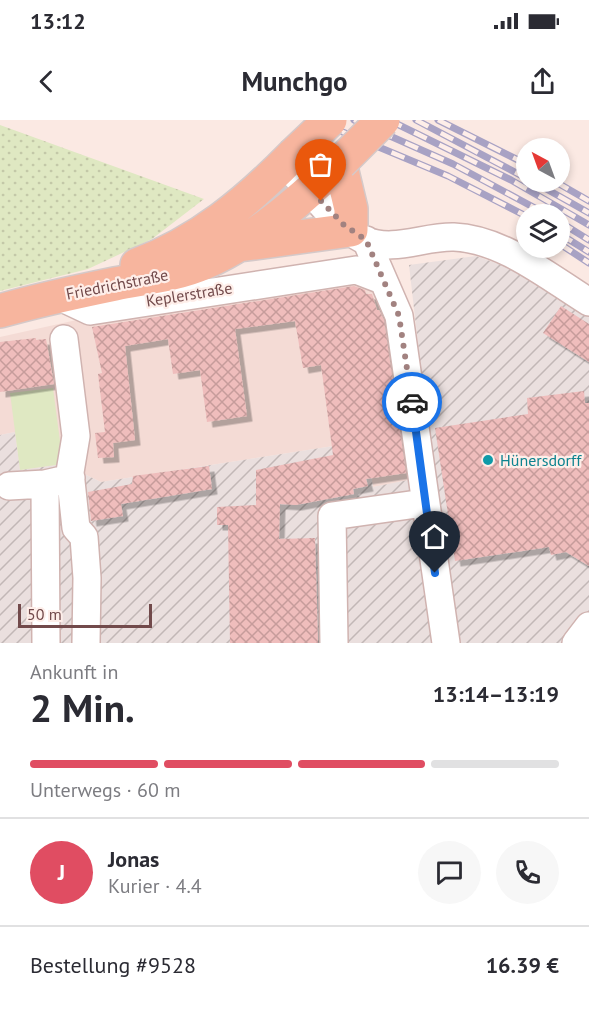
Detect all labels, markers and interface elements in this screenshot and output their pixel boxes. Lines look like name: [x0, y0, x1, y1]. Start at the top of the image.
text: 13:12: [30, 7, 86, 35]
text: Munchgo: [241, 64, 348, 98]
icon: back: [30, 65, 63, 98]
icon: share: [526, 65, 559, 98]
north arrow: [516, 138, 570, 192]
map controls: [516, 138, 570, 258]
pin: [295, 139, 346, 201]
icon: bag: [304, 148, 337, 181]
button: layers: [516, 204, 570, 258]
street label: Friedrichstraße: [64, 264, 170, 304]
street label: Keplerstraße: [144, 277, 234, 311]
courier: [382, 372, 442, 432]
icon: car: [396, 386, 429, 419]
place label: Hünersdorff: [500, 450, 582, 470]
marker: Hünersdorff: [481, 453, 495, 467]
pin: [409, 511, 460, 573]
icon: home: [418, 520, 451, 553]
scale bar: [18, 601, 152, 628]
text: 50 m: [27, 604, 62, 624]
text: Ankunft in: [30, 659, 118, 685]
text: 13:14–13:19: [433, 680, 559, 708]
text: 2 Min.: [30, 682, 135, 733]
text: Unterwegs · 60 m: [30, 777, 180, 803]
button: chat: [418, 841, 481, 904]
button: phone: [496, 841, 559, 904]
text: Jonas: [108, 845, 159, 873]
text: J: [58, 858, 65, 886]
text: Kurier · 4.4: [108, 873, 202, 899]
text: Bestellung #9528: [30, 951, 196, 979]
text: 16.39 €: [486, 951, 559, 979]

